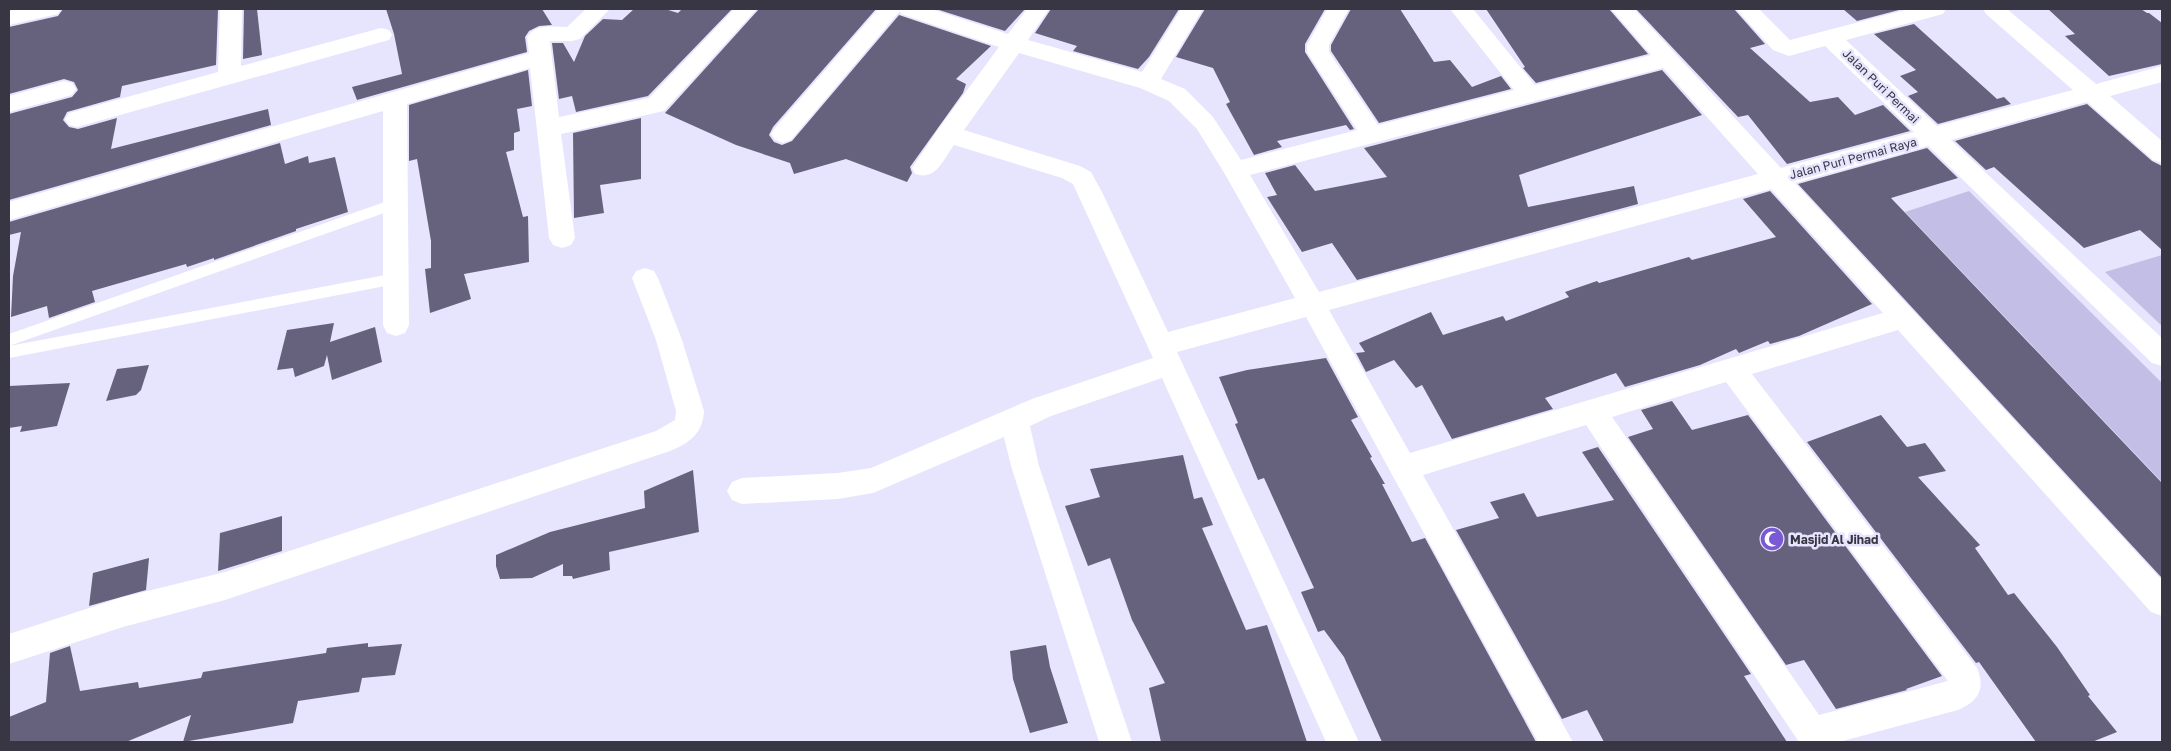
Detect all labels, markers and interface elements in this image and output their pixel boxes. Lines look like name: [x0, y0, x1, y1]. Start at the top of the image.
street label: Jalan Puri Permai: [1840, 46, 1922, 126]
street label: Jalan Puri Permai Raya: [1788, 134, 1918, 182]
mosque icon: Masjid Al Jihad: [1759, 526, 1785, 552]
place label: Masjid Al Jihad: [1790, 532, 1878, 547]

